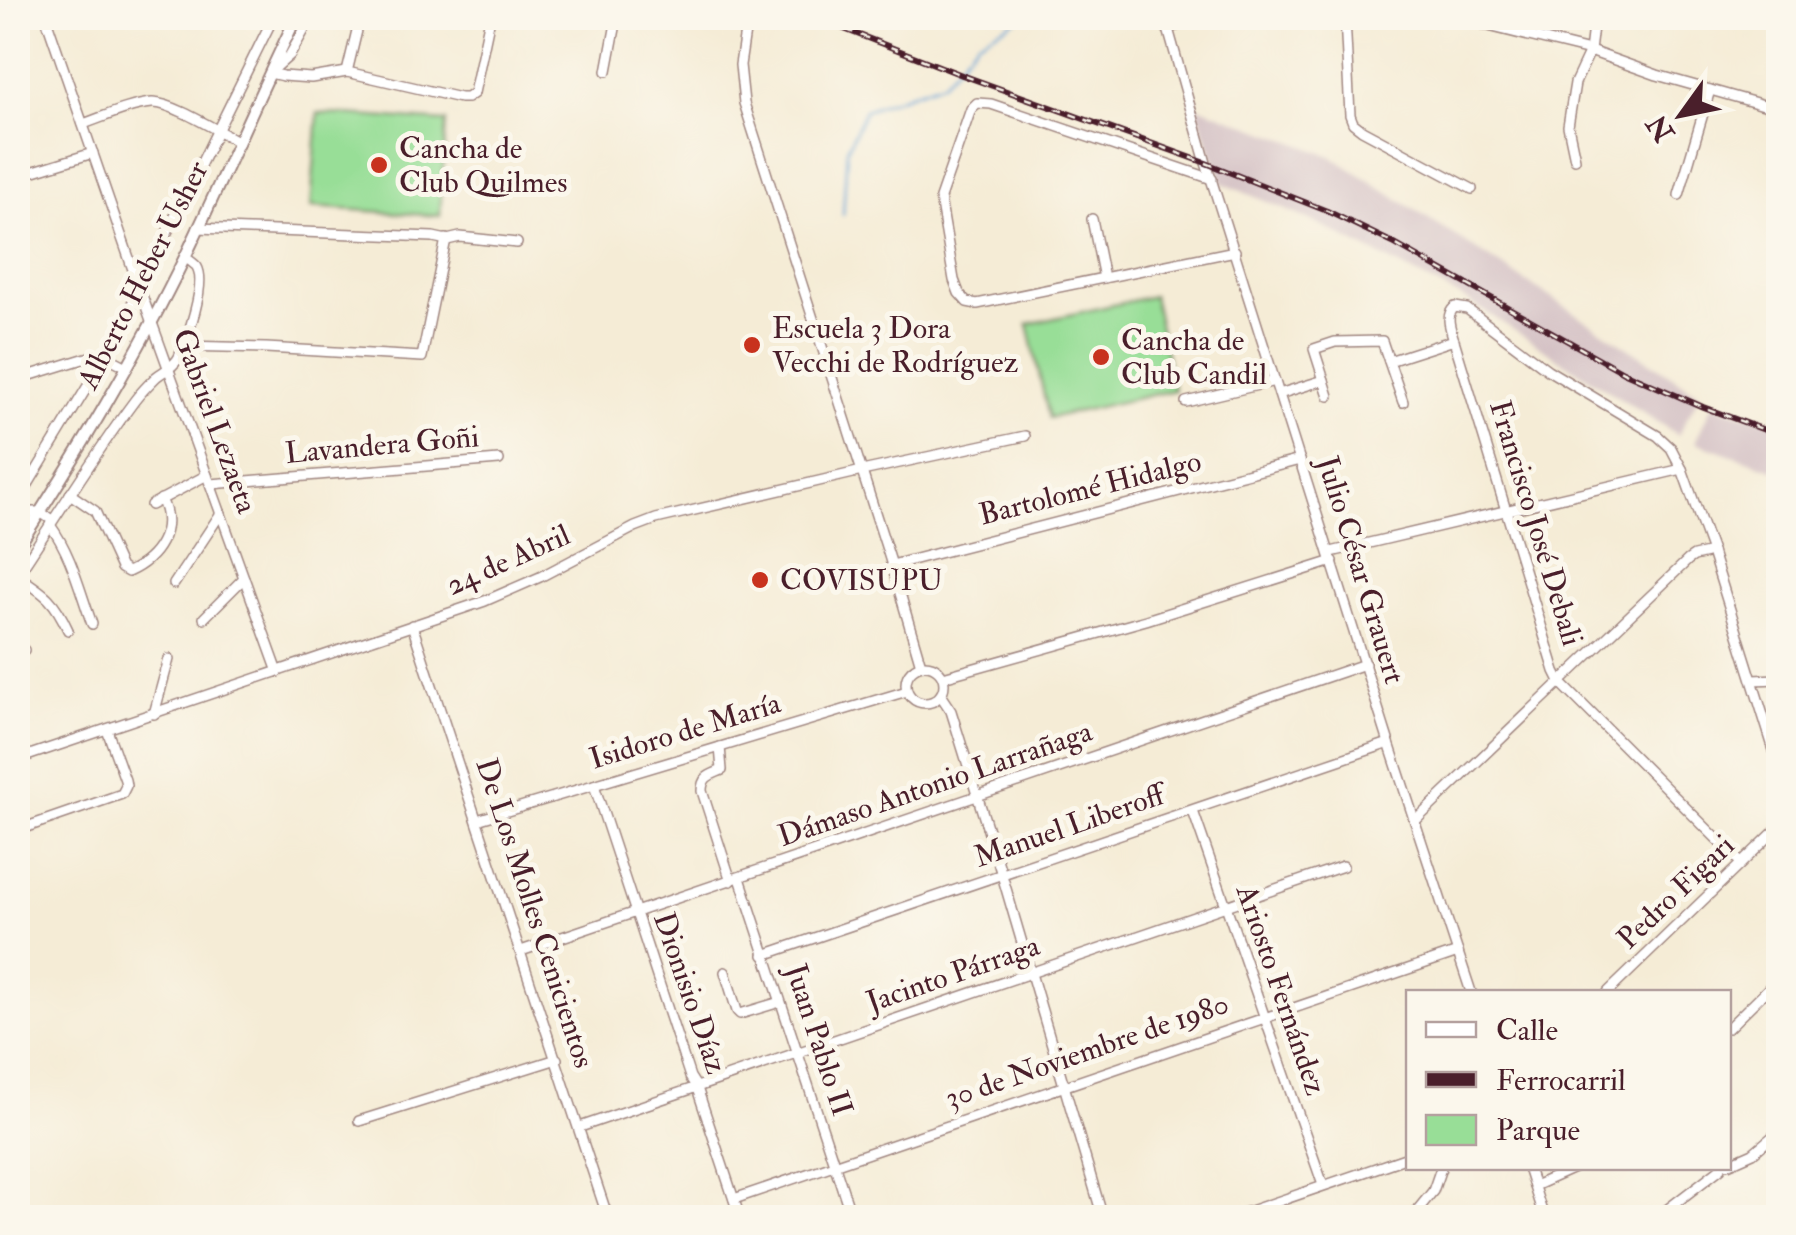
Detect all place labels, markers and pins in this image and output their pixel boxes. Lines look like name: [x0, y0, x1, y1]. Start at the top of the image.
place label: Cancha de Club Quilmes: [399, 130, 568, 201]
marker: Cancha de Club Quilmes: [368, 154, 390, 176]
place label: Escuela 3 Dora Vecchi de Rodríguez: [772, 310, 1018, 381]
place label: Cancha de Club Candil: [1121, 322, 1267, 393]
marker: Escuela 3 Dora Vecchi de Rodríguez: [741, 334, 763, 356]
marker: Cancha de Club Candil: [1090, 346, 1112, 368]
place label: COVISUPU: [780, 562, 943, 599]
marker: COVISUPU: [749, 569, 771, 591]

